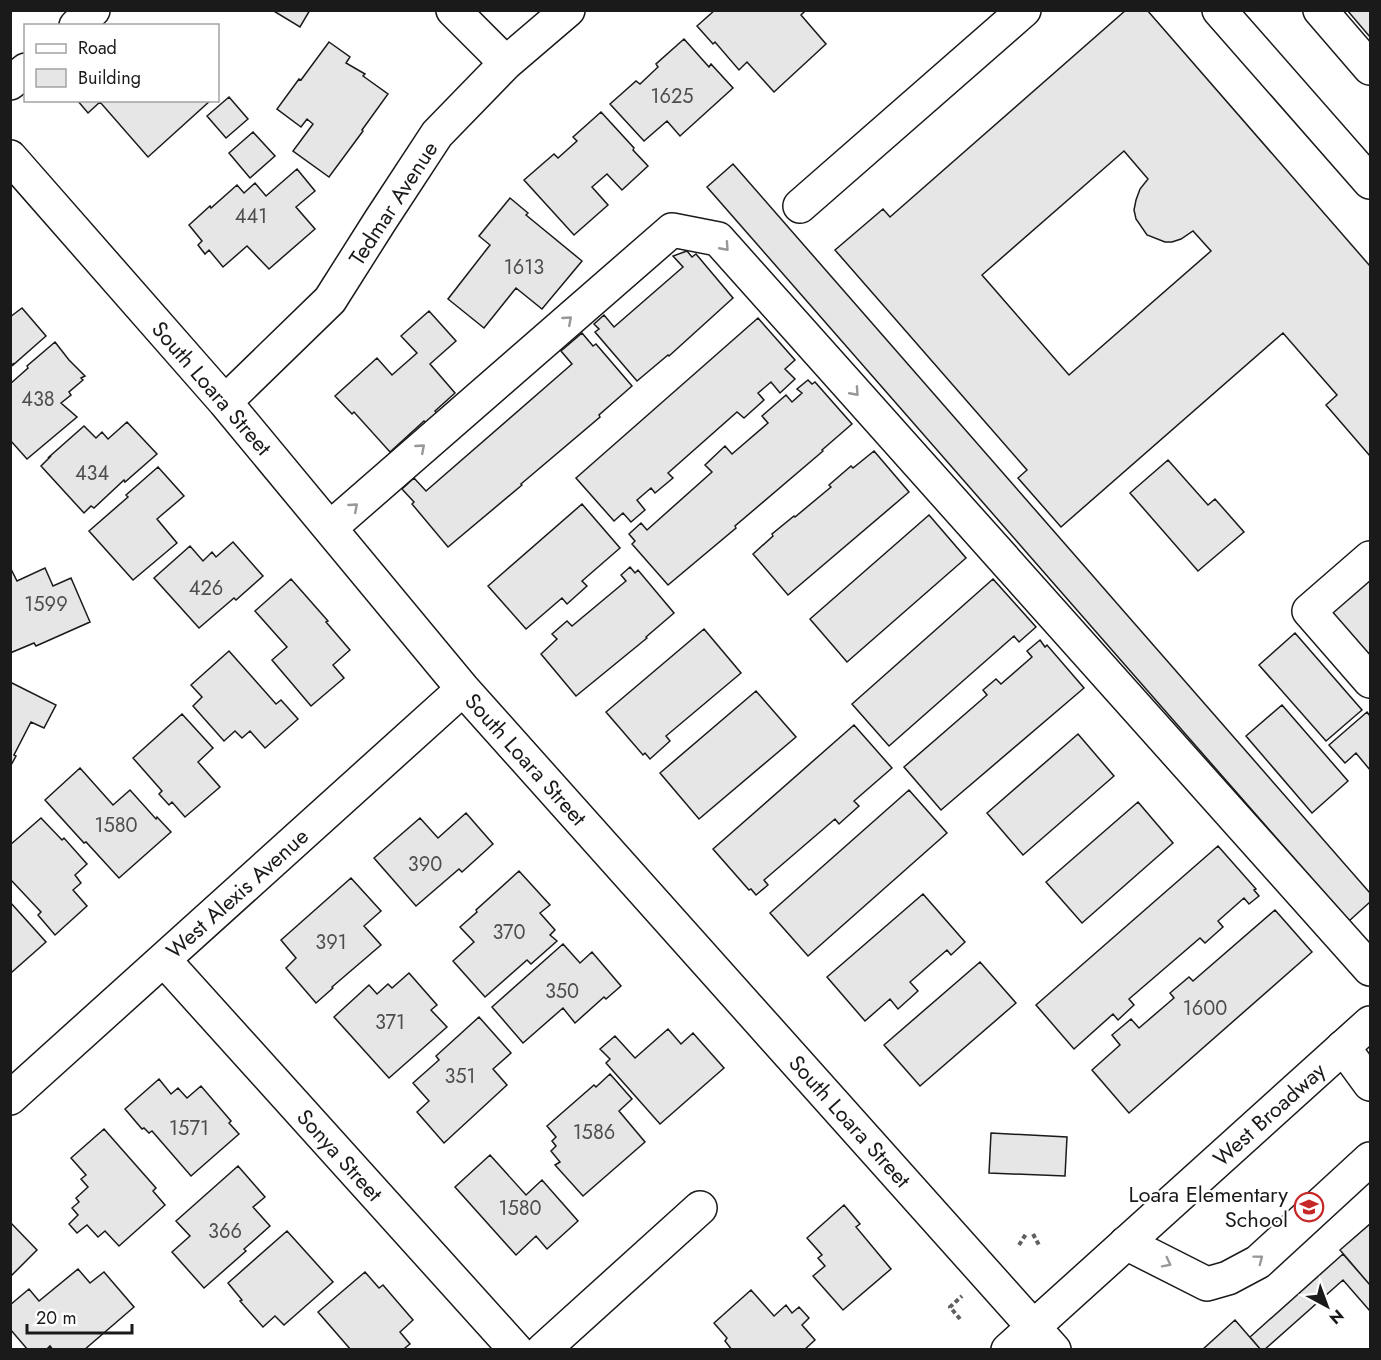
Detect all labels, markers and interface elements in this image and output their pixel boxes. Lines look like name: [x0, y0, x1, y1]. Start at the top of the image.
legend: [24, 24, 219, 102]
text: Road: [78, 35, 117, 61]
text: Building: [78, 65, 141, 91]
house number: 1625: [650, 82, 694, 111]
street label: Tedmar Avenue: [341, 135, 445, 271]
house number: 441: [235, 202, 267, 231]
one-way arrow: [718, 240, 729, 250]
house number: 1613: [504, 253, 544, 282]
street label: South Loara Street: [145, 314, 280, 463]
one-way arrow: [562, 316, 572, 327]
house number: 438: [21, 385, 55, 414]
one-way arrow: [848, 385, 859, 396]
one-way arrow: [415, 444, 425, 455]
house number: 434: [75, 459, 109, 488]
one-way arrow: [347, 503, 357, 514]
house number: 426: [189, 574, 223, 603]
house number: 1599: [24, 590, 68, 619]
street label: South Loara Street: [458, 686, 595, 833]
house number: 1580: [94, 811, 138, 840]
street label: West Alexis Avenue: [159, 820, 315, 966]
house number: 390: [408, 850, 442, 879]
house number: 370: [492, 918, 526, 947]
house number: 391: [315, 928, 347, 957]
house number: 350: [545, 977, 579, 1006]
house number: 1600: [1183, 994, 1227, 1023]
house number: 371: [375, 1008, 405, 1037]
street label: South Loara Street: [782, 1048, 919, 1195]
street label: West Broadway: [1206, 1054, 1333, 1173]
house number: 351: [444, 1062, 476, 1091]
street label: Sonya Street: [290, 1102, 391, 1209]
house number: 1571: [169, 1114, 209, 1143]
house number: 1586: [573, 1118, 615, 1147]
place label: Loara Elementary School: [1128, 1178, 1288, 1235]
school or university icon: Loara Elementary School: [1293, 1191, 1325, 1223]
house number: 1580: [498, 1194, 542, 1223]
house number: 366: [208, 1217, 242, 1246]
one-way arrow: [1160, 1256, 1171, 1267]
one-way arrow: [1253, 1256, 1264, 1267]
north arrow: [1297, 1276, 1357, 1336]
scale bar: [27, 1297, 132, 1335]
text: N: [1324, 1304, 1349, 1330]
text: 20 m: [36, 1305, 76, 1331]

